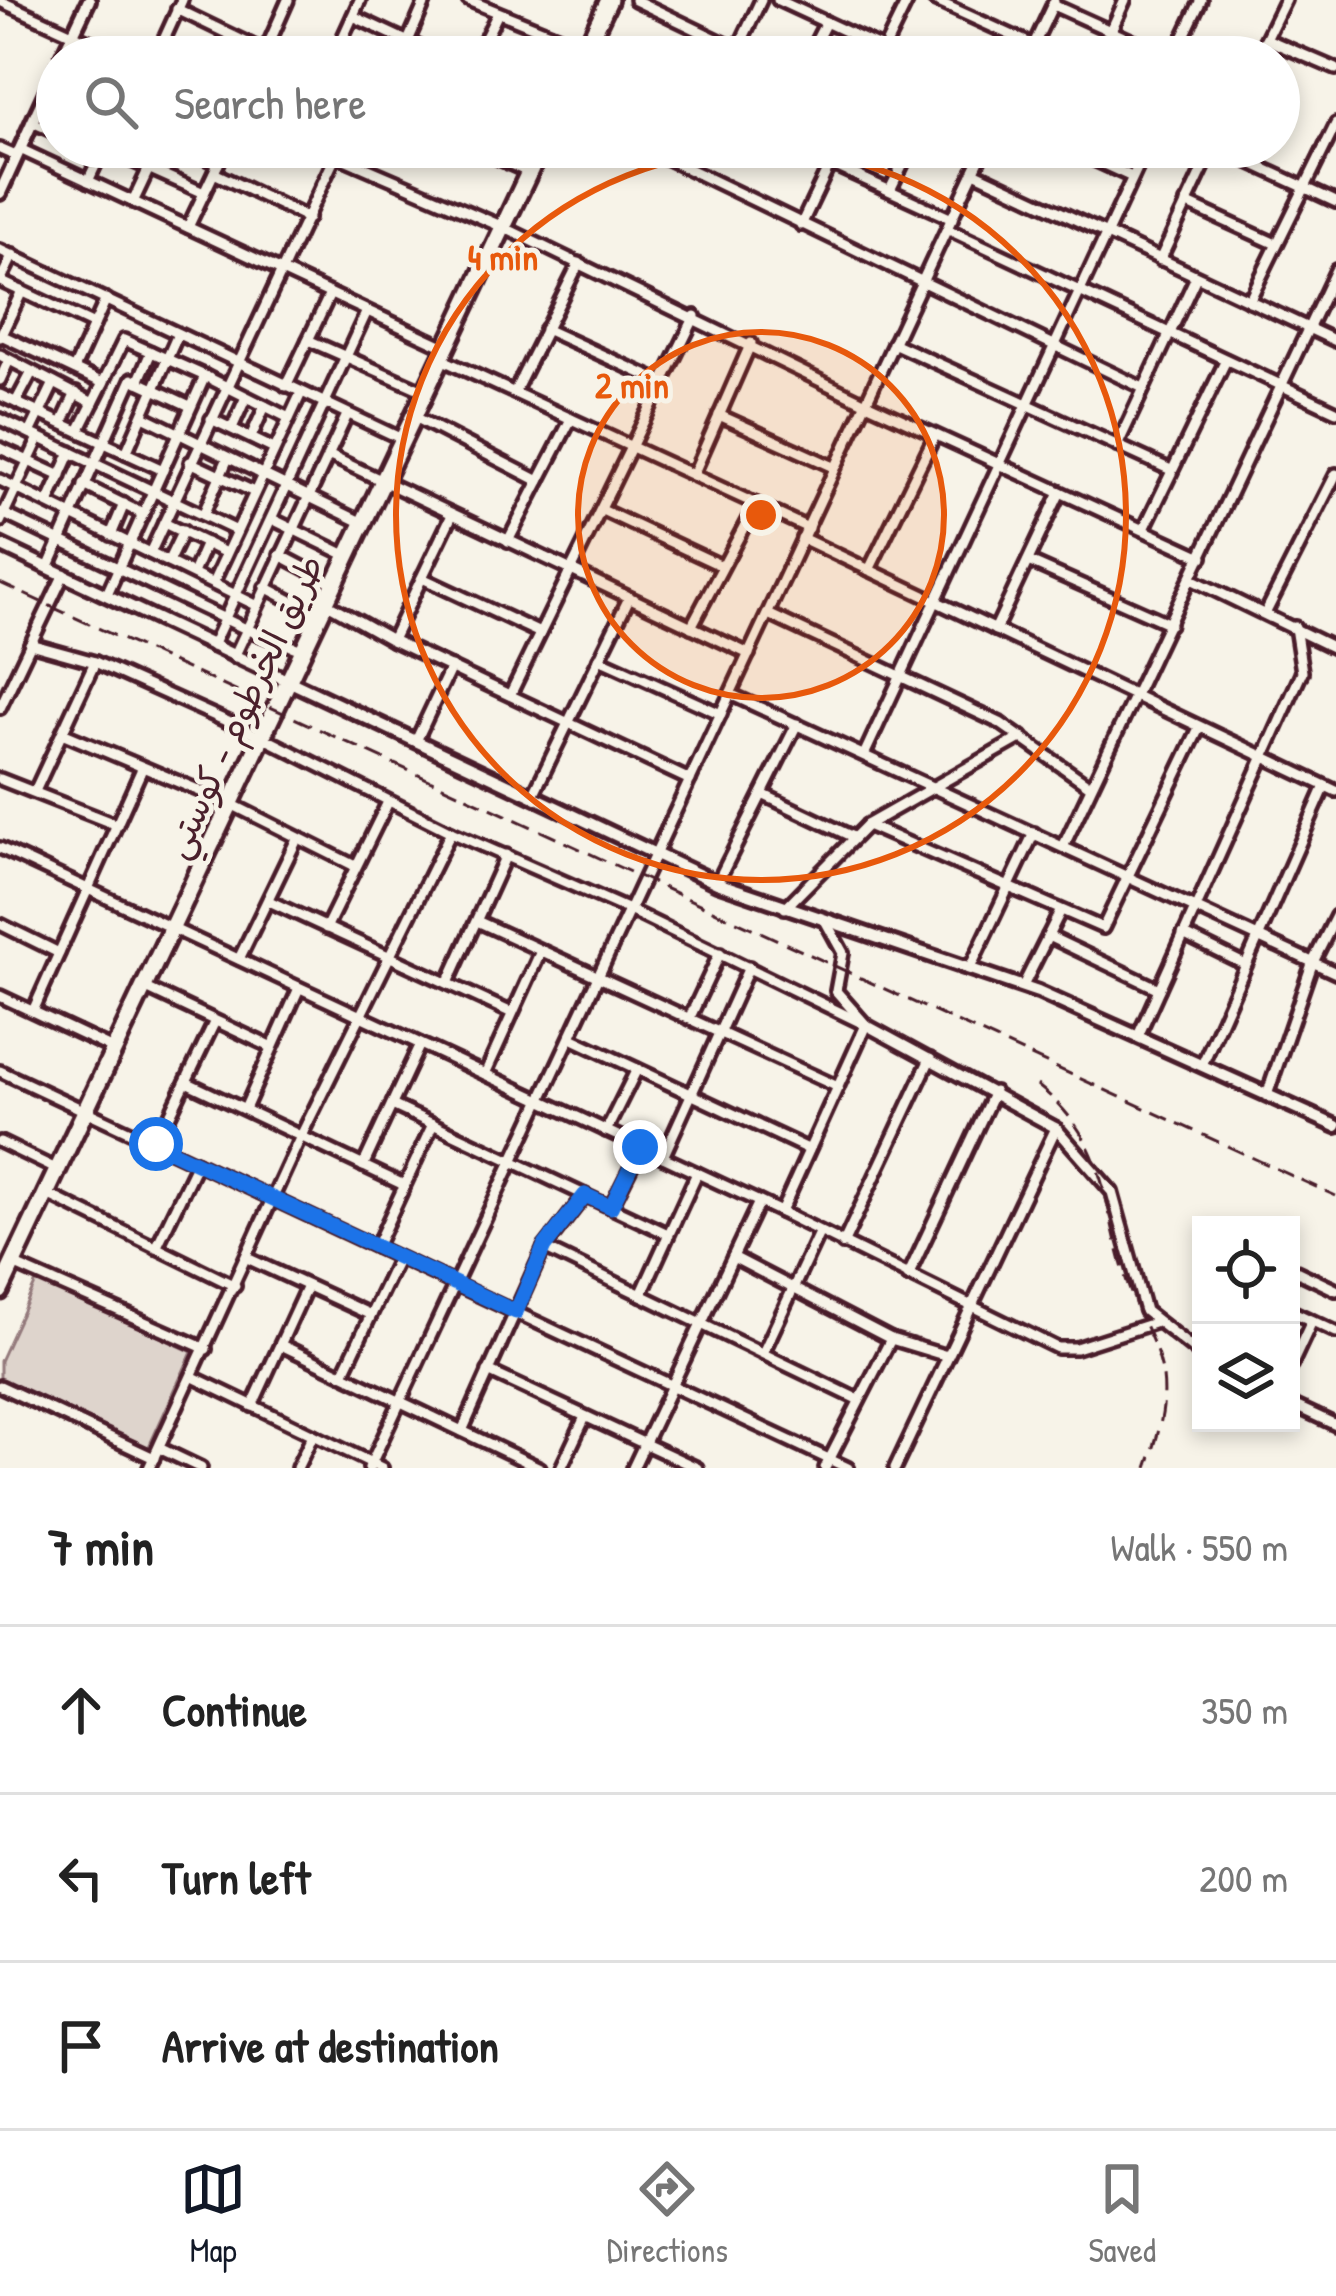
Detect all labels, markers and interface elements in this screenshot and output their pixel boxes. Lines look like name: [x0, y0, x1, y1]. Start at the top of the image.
search box: [36, 36, 1300, 168]
icon: search: [78, 69, 144, 135]
text: Search here: [174, 72, 366, 133]
text: 4 min: [468, 232, 538, 281]
text: 2 min: [595, 360, 669, 409]
centre of rings: [740, 494, 782, 536]
street label: طريق الخرطوم - كوستي: [151, 546, 342, 869]
route start: [129, 1117, 183, 1171]
route end: [613, 1120, 667, 1174]
map controls: [1192, 1216, 1300, 1432]
button: locate: [1192, 1216, 1300, 1324]
button: layers: [1192, 1324, 1300, 1432]
text: 7 min: [48, 1512, 154, 1581]
text: Walk · 550 m: [1110, 1520, 1288, 1573]
icon: ahead: [48, 1677, 114, 1743]
text: Continue: [162, 1679, 307, 1740]
text: 350 m: [1201, 1683, 1288, 1736]
icon: left: [48, 1845, 114, 1911]
text: Turn left: [162, 1847, 311, 1908]
text: 200 m: [1199, 1851, 1288, 1904]
icon: arrive: [48, 2013, 114, 2079]
text: Arrive at destination: [162, 2015, 499, 2076]
tab: Map: [180, 2156, 246, 2272]
tab: Directions: [607, 2156, 728, 2272]
tab: Saved: [1088, 2156, 1156, 2272]

